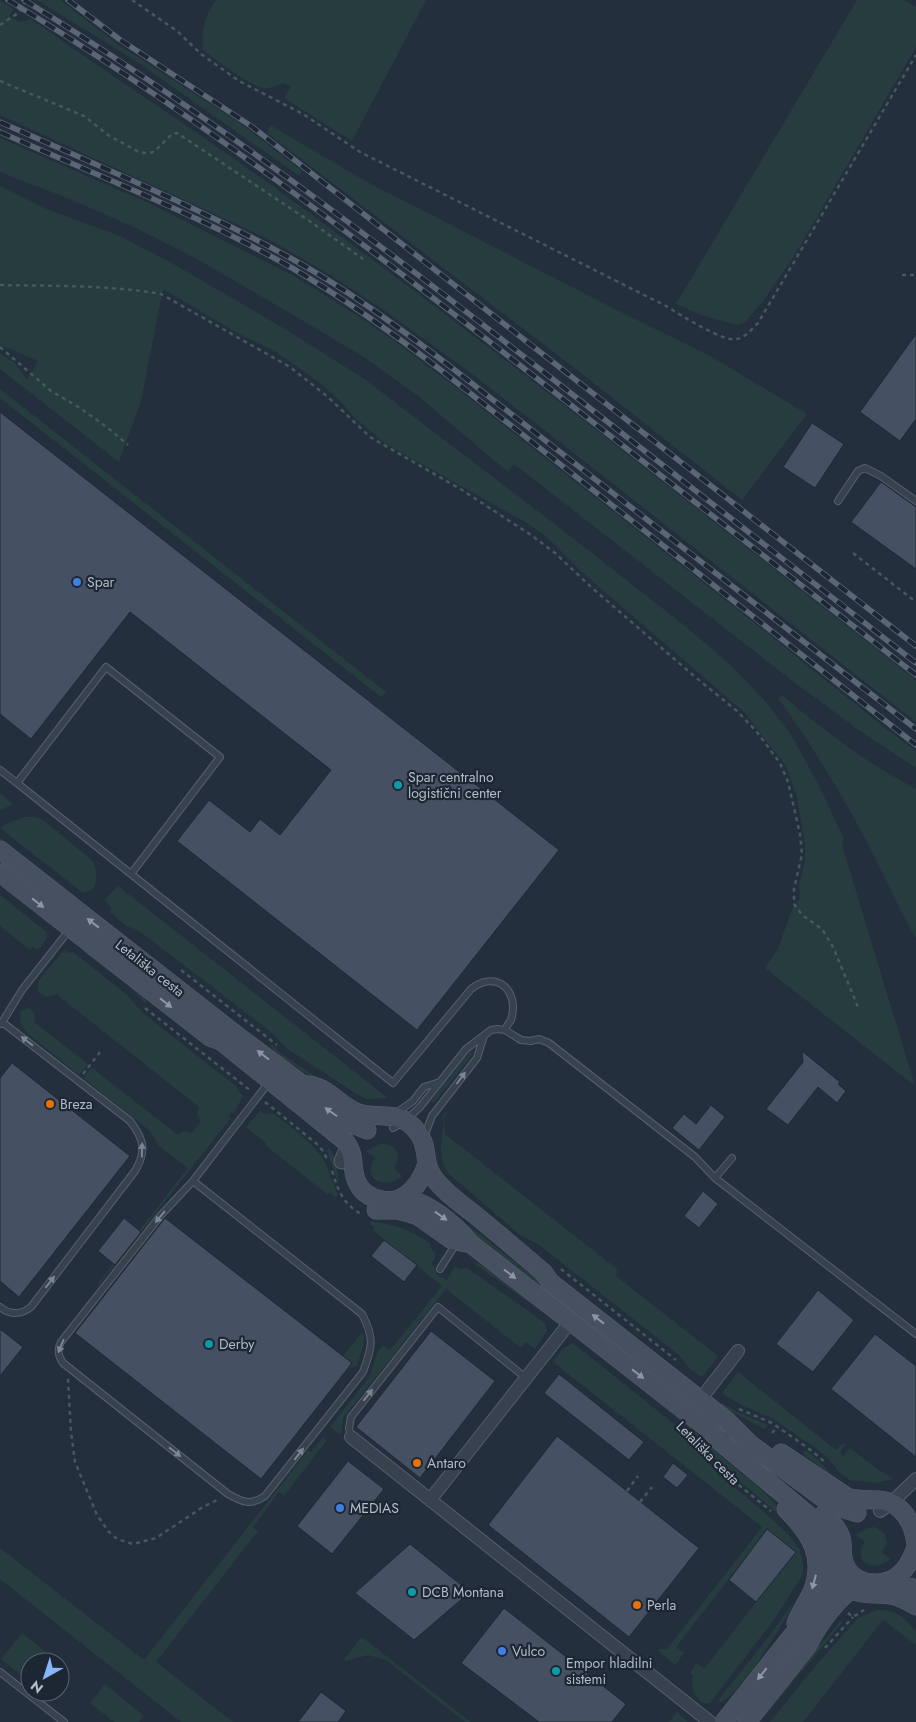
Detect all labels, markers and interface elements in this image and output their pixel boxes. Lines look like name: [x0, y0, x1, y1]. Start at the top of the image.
place label: Spar: [87, 572, 114, 592]
marker: Spar: [71, 576, 83, 588]
place label: Spar centralno logistični center: [408, 767, 502, 803]
marker: Spar centralno logistični center: [392, 779, 404, 791]
one-way arrow: [31, 897, 44, 908]
one-way arrow: [87, 918, 100, 929]
street label: Letališka cesta: [111, 935, 189, 1001]
one-way arrow: [159, 997, 172, 1008]
one-way arrow: [21, 1036, 34, 1047]
one-way arrow: [256, 1050, 270, 1060]
one-way arrow: [456, 1072, 467, 1085]
place label: Breza: [60, 1094, 93, 1114]
marker: Breza: [44, 1098, 56, 1110]
one-way arrow: [324, 1107, 338, 1117]
one-way arrow: [138, 1141, 146, 1157]
one-way arrow: [154, 1210, 165, 1223]
one-way arrow: [434, 1211, 448, 1221]
one-way arrow: [503, 1269, 517, 1279]
one-way arrow: [45, 1275, 56, 1288]
one-way arrow: [591, 1314, 605, 1324]
place label: Derby: [219, 1334, 255, 1354]
marker: Derby: [203, 1338, 215, 1350]
one-way arrow: [57, 1339, 65, 1353]
one-way arrow: [632, 1368, 645, 1379]
one-way arrow: [363, 1388, 373, 1402]
street label: Letališka cesta: [672, 1417, 744, 1489]
one-way arrow: [168, 1446, 181, 1457]
one-way arrow: [293, 1448, 304, 1461]
place label: Antaro: [427, 1453, 466, 1473]
marker: Antaro: [411, 1457, 423, 1469]
place label: MEDIAS: [350, 1498, 399, 1518]
marker: MEDIAS: [334, 1502, 346, 1514]
one-way arrow: [810, 1575, 818, 1590]
place label: DCB Montana: [422, 1582, 504, 1602]
marker: DCB Montana: [406, 1586, 418, 1598]
place label: Perla: [647, 1595, 676, 1615]
marker: Perla: [631, 1599, 643, 1611]
place label: Vulco: [512, 1641, 546, 1661]
marker: Vulco: [496, 1645, 508, 1657]
north arrow: [20, 1652, 70, 1702]
place label: Empor hladilni sistemi: [566, 1653, 652, 1689]
marker: Empor hladilni sistemi: [550, 1665, 562, 1677]
one-way arrow: [756, 1668, 767, 1681]
text: N: [26, 1676, 47, 1698]

